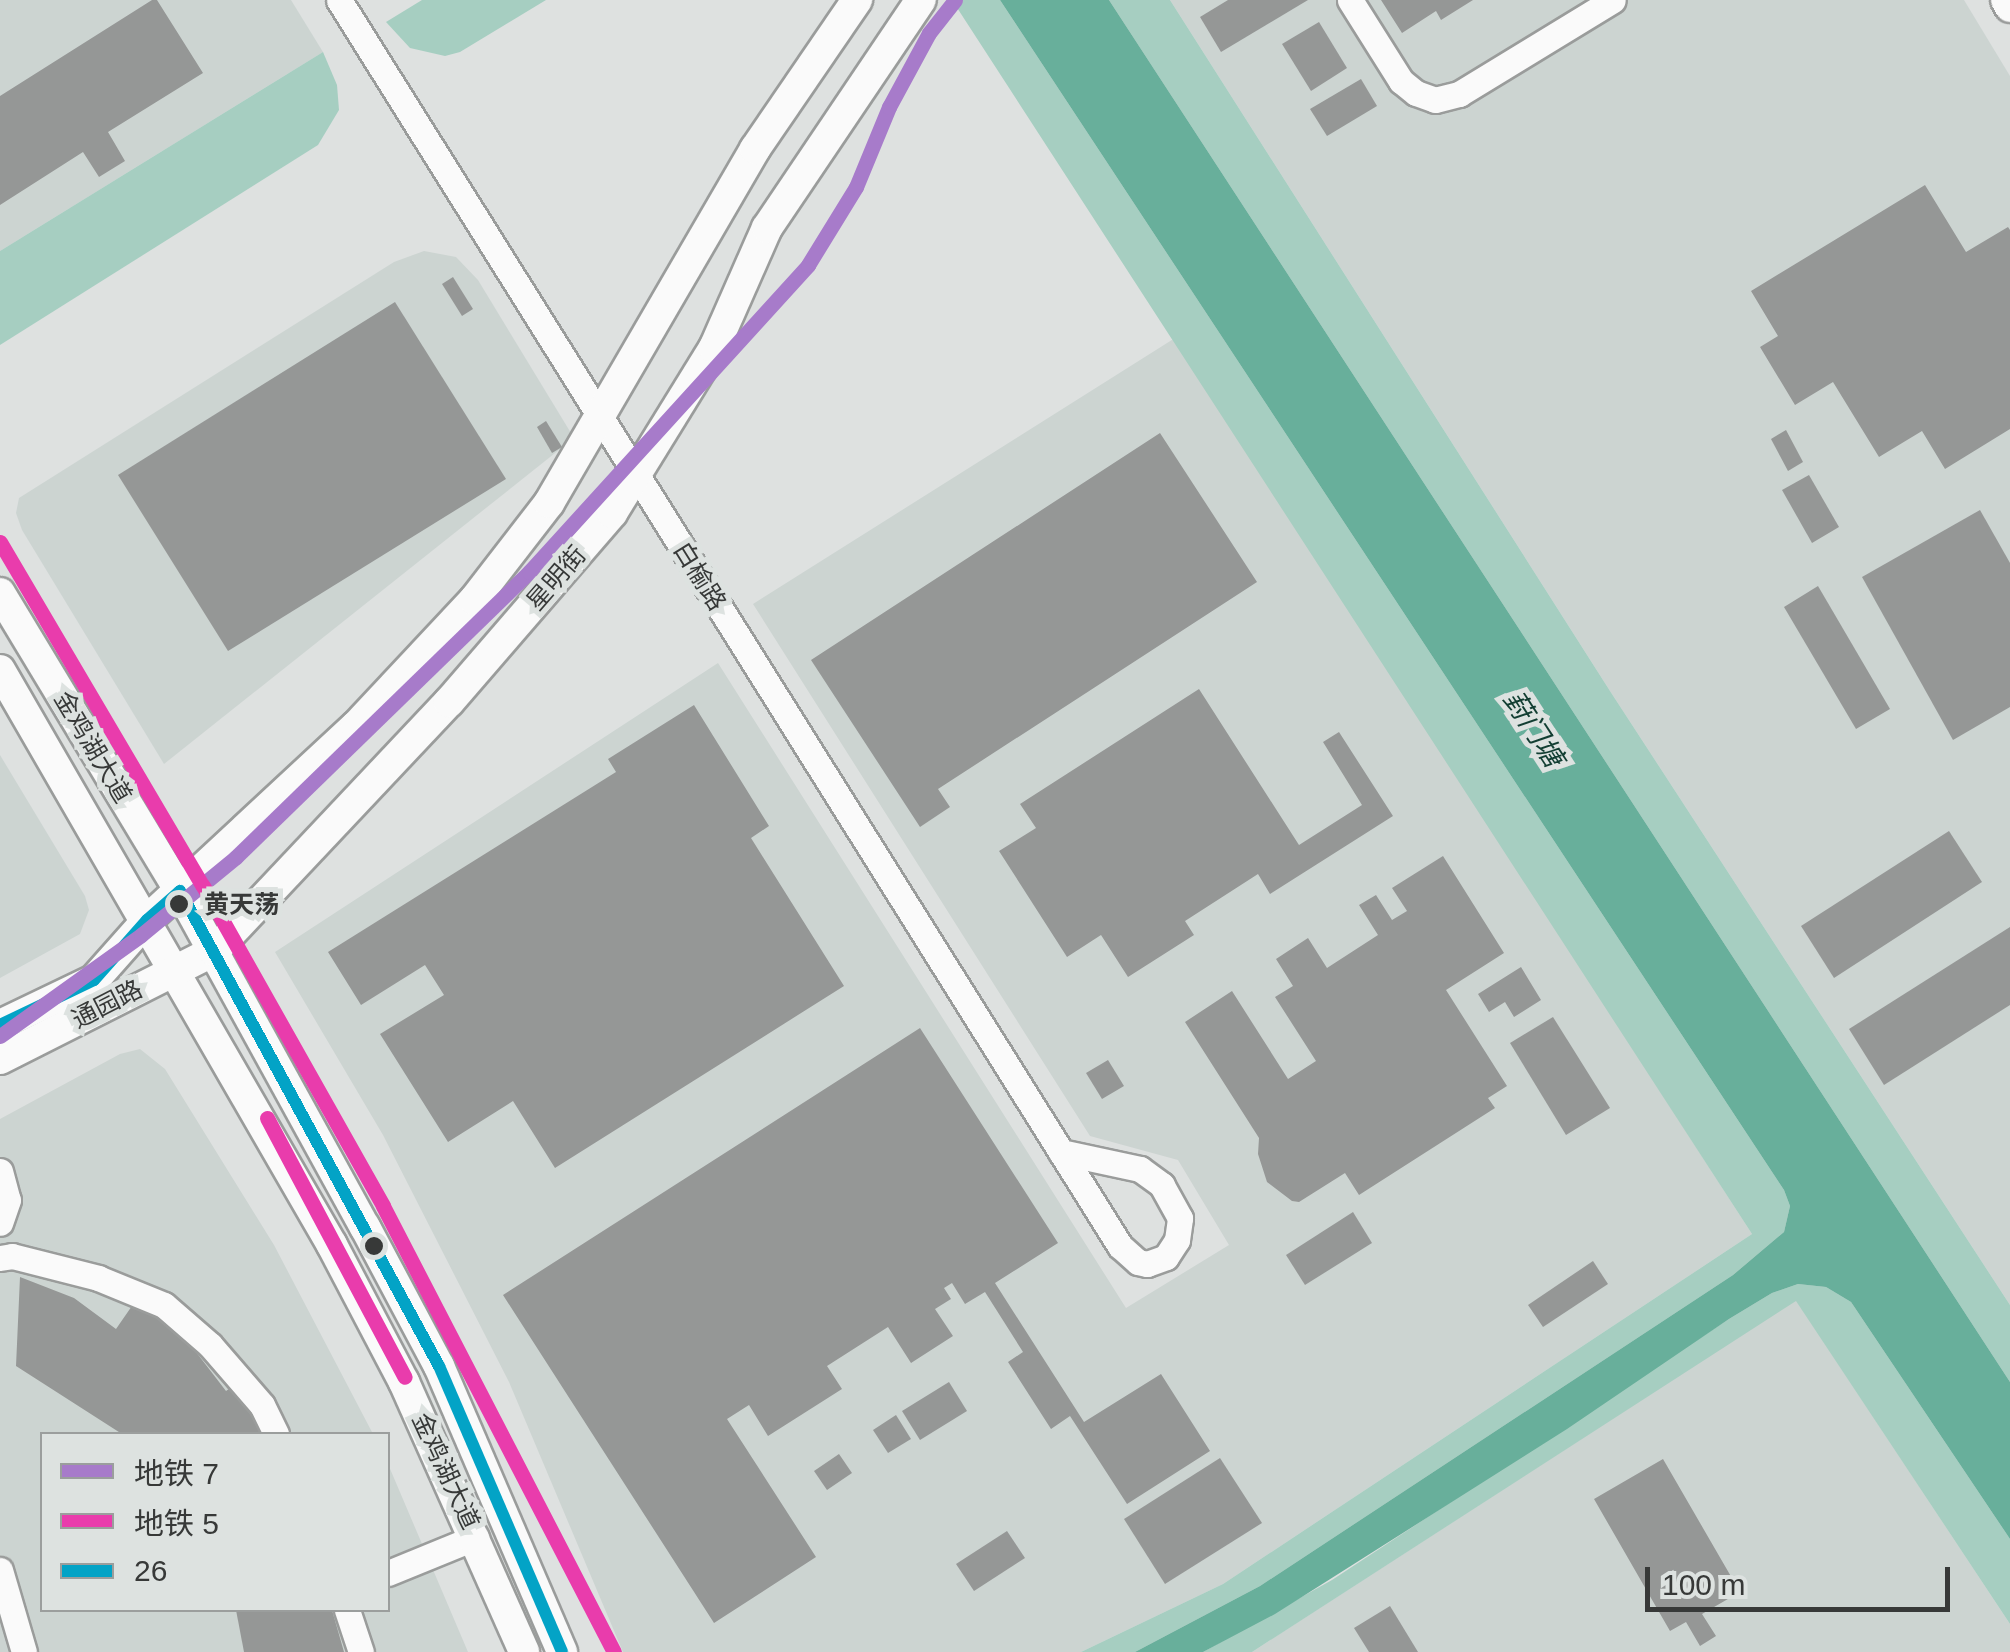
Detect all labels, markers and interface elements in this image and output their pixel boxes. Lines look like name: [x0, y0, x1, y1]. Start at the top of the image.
street label: 白榆路: [667, 536, 733, 616]
street label: 星明街: [520, 540, 592, 616]
water label: 葑门塘: [1496, 685, 1570, 773]
street label: 金鸡湖大道: [48, 686, 138, 808]
marker: 黄天荡: [163, 888, 195, 920]
place label: 黄天荡: [204, 889, 279, 919]
street label: 通园路: [67, 974, 147, 1034]
unlabelled marker: [364, 1236, 384, 1256]
street label: 金鸡湖大道: [406, 1408, 486, 1534]
legend: [40, 1432, 390, 1612]
text: 地铁 7: [134, 1457, 219, 1490]
text: 地铁 5: [134, 1507, 219, 1540]
scale bar: [1650, 1547, 1955, 1609]
text: 26: [134, 1554, 167, 1587]
text: 100 m: [1662, 1568, 1745, 1601]

